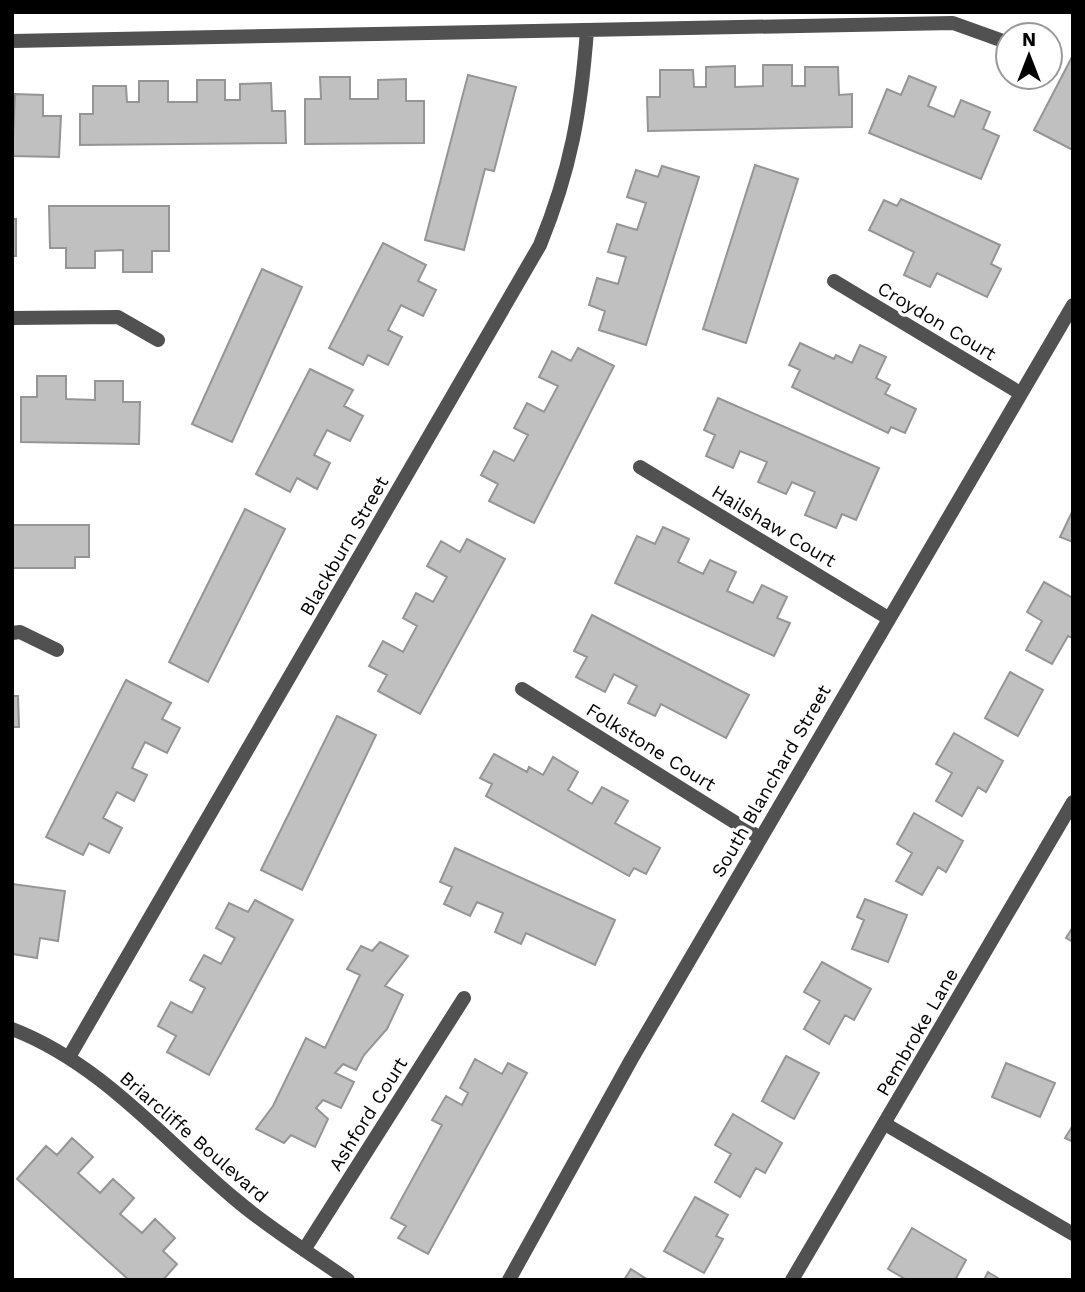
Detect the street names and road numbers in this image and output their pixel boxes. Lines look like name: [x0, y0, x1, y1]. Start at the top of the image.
street label: Croydon Court: [874, 277, 1000, 365]
street label: Blackburn Street: [295, 472, 393, 620]
street label: Hailshaw Court: [708, 480, 840, 572]
street label: South Blanchard Street: [706, 681, 836, 881]
street label: Folkstone Court: [582, 698, 720, 796]
street label: Pembroke Lane: [871, 964, 963, 1100]
street label: Ashford Court: [324, 1053, 412, 1175]
street label: Briarcliffe Boulevard: [115, 1066, 273, 1208]

